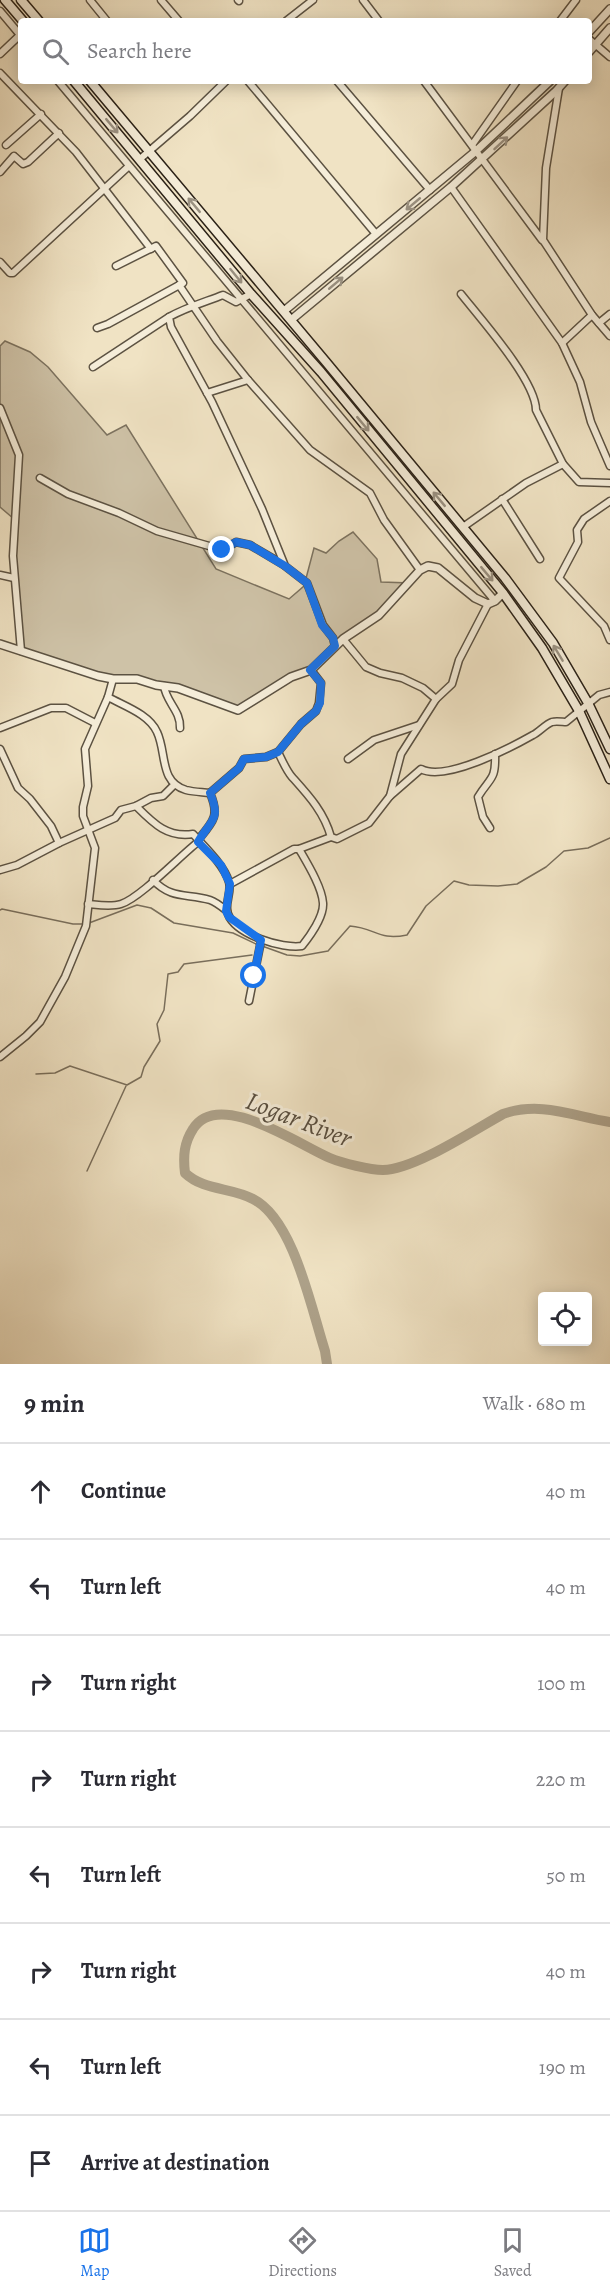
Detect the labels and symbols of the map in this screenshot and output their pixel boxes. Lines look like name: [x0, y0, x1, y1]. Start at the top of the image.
one-way arrow: [105, 118, 118, 134]
one-way arrow: [493, 136, 508, 150]
one-way arrow: [405, 197, 421, 210]
one-way arrow: [187, 198, 201, 213]
one-way arrow: [229, 268, 243, 283]
one-way arrow: [328, 276, 344, 289]
one-way arrow: [356, 416, 370, 431]
one-way arrow: [433, 491, 446, 507]
route end: [208, 536, 234, 562]
one-way arrow: [481, 566, 494, 582]
one-way arrow: [552, 645, 564, 662]
route start: [240, 962, 266, 988]
water label: Logar River: [241, 1083, 358, 1156]

